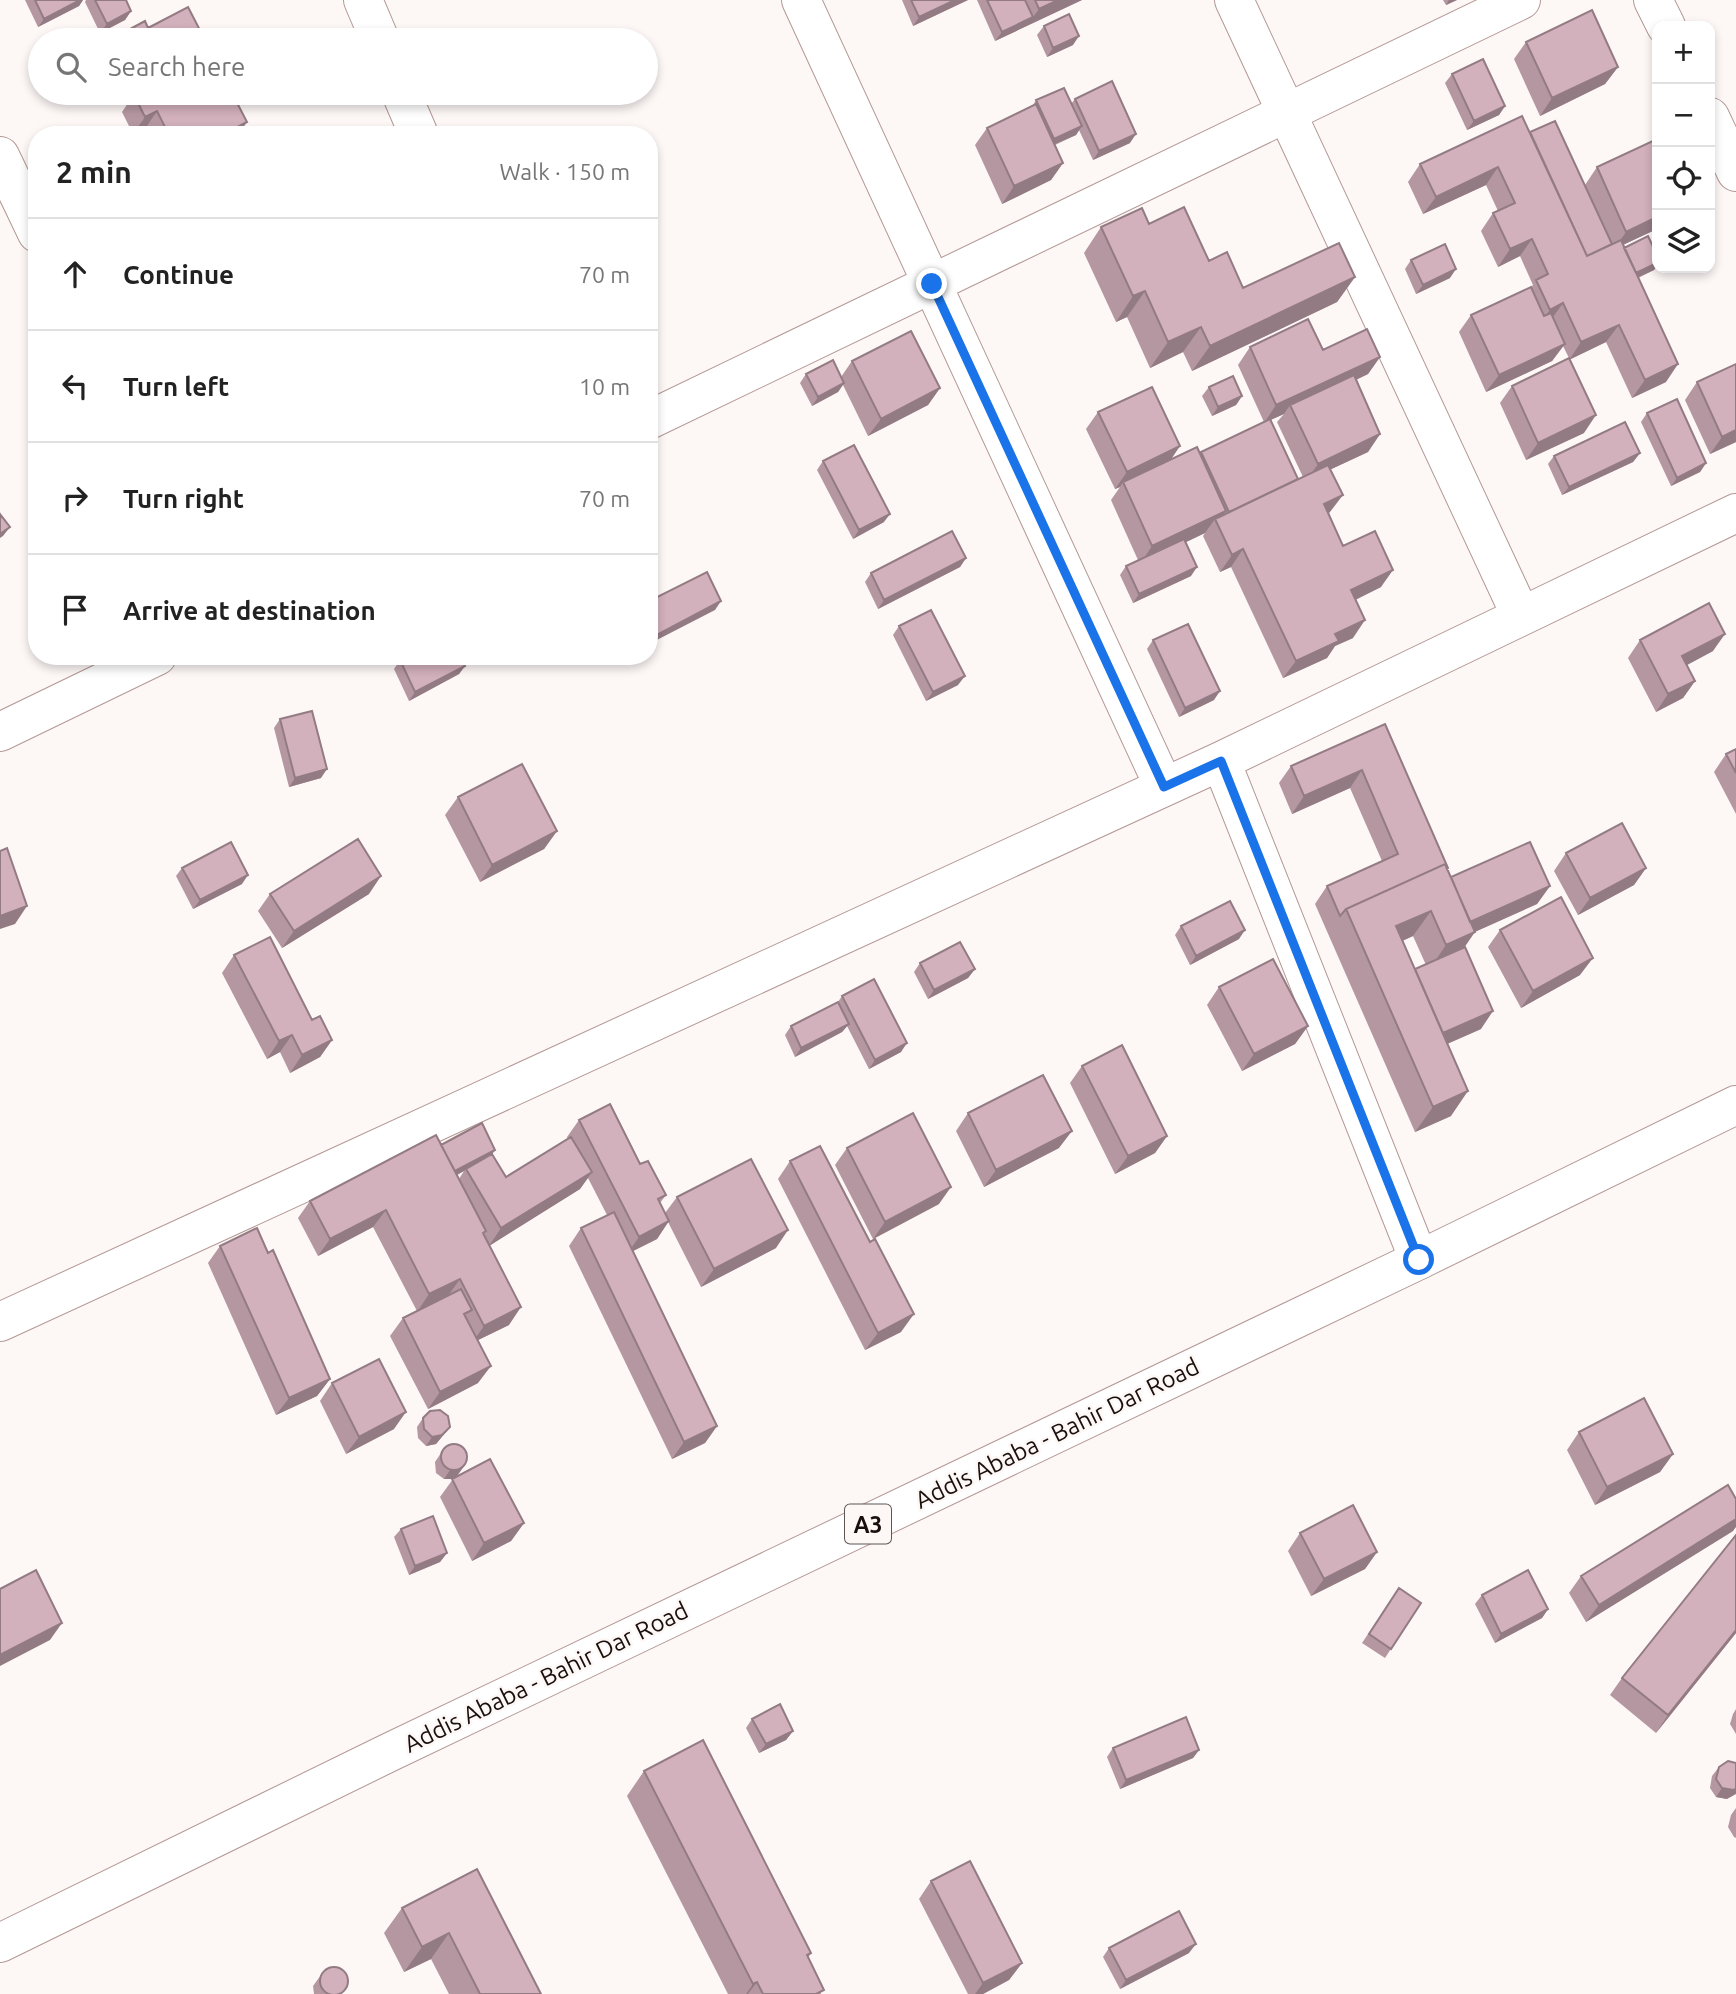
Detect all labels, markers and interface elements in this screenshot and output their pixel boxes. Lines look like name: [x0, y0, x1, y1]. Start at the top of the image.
map controls: [1652, 21, 1715, 273]
button: +: [1652, 21, 1715, 84]
search box: [28, 28, 658, 105]
icon: search: [52, 48, 90, 86]
text: Search here: [108, 52, 245, 81]
button: −: [1652, 84, 1715, 147]
button: locate: [1652, 147, 1715, 210]
text: 2 min: [56, 155, 132, 189]
text: Walk · 150 m: [499, 159, 630, 184]
button: layers: [1652, 210, 1715, 273]
icon: ahead: [56, 255, 94, 293]
text: Continue: [123, 260, 234, 289]
text: 70 m: [579, 262, 630, 287]
route end: [916, 268, 947, 299]
icon: left: [56, 367, 94, 405]
text: Turn left: [123, 372, 229, 401]
text: 10 m: [579, 374, 630, 399]
icon: right: [56, 479, 94, 517]
text: Turn right: [123, 484, 244, 513]
text: 70 m: [579, 486, 630, 511]
icon: arrive: [56, 591, 94, 629]
text: Arrive at destination: [123, 596, 376, 625]
route start: [1403, 1244, 1434, 1275]
street label: Addis Ababa - Bahir Dar Road: [911, 1352, 1203, 1514]
road number: A3: [845, 1504, 891, 1544]
street label: Addis Ababa - Bahir Dar Road: [400, 1596, 692, 1758]

